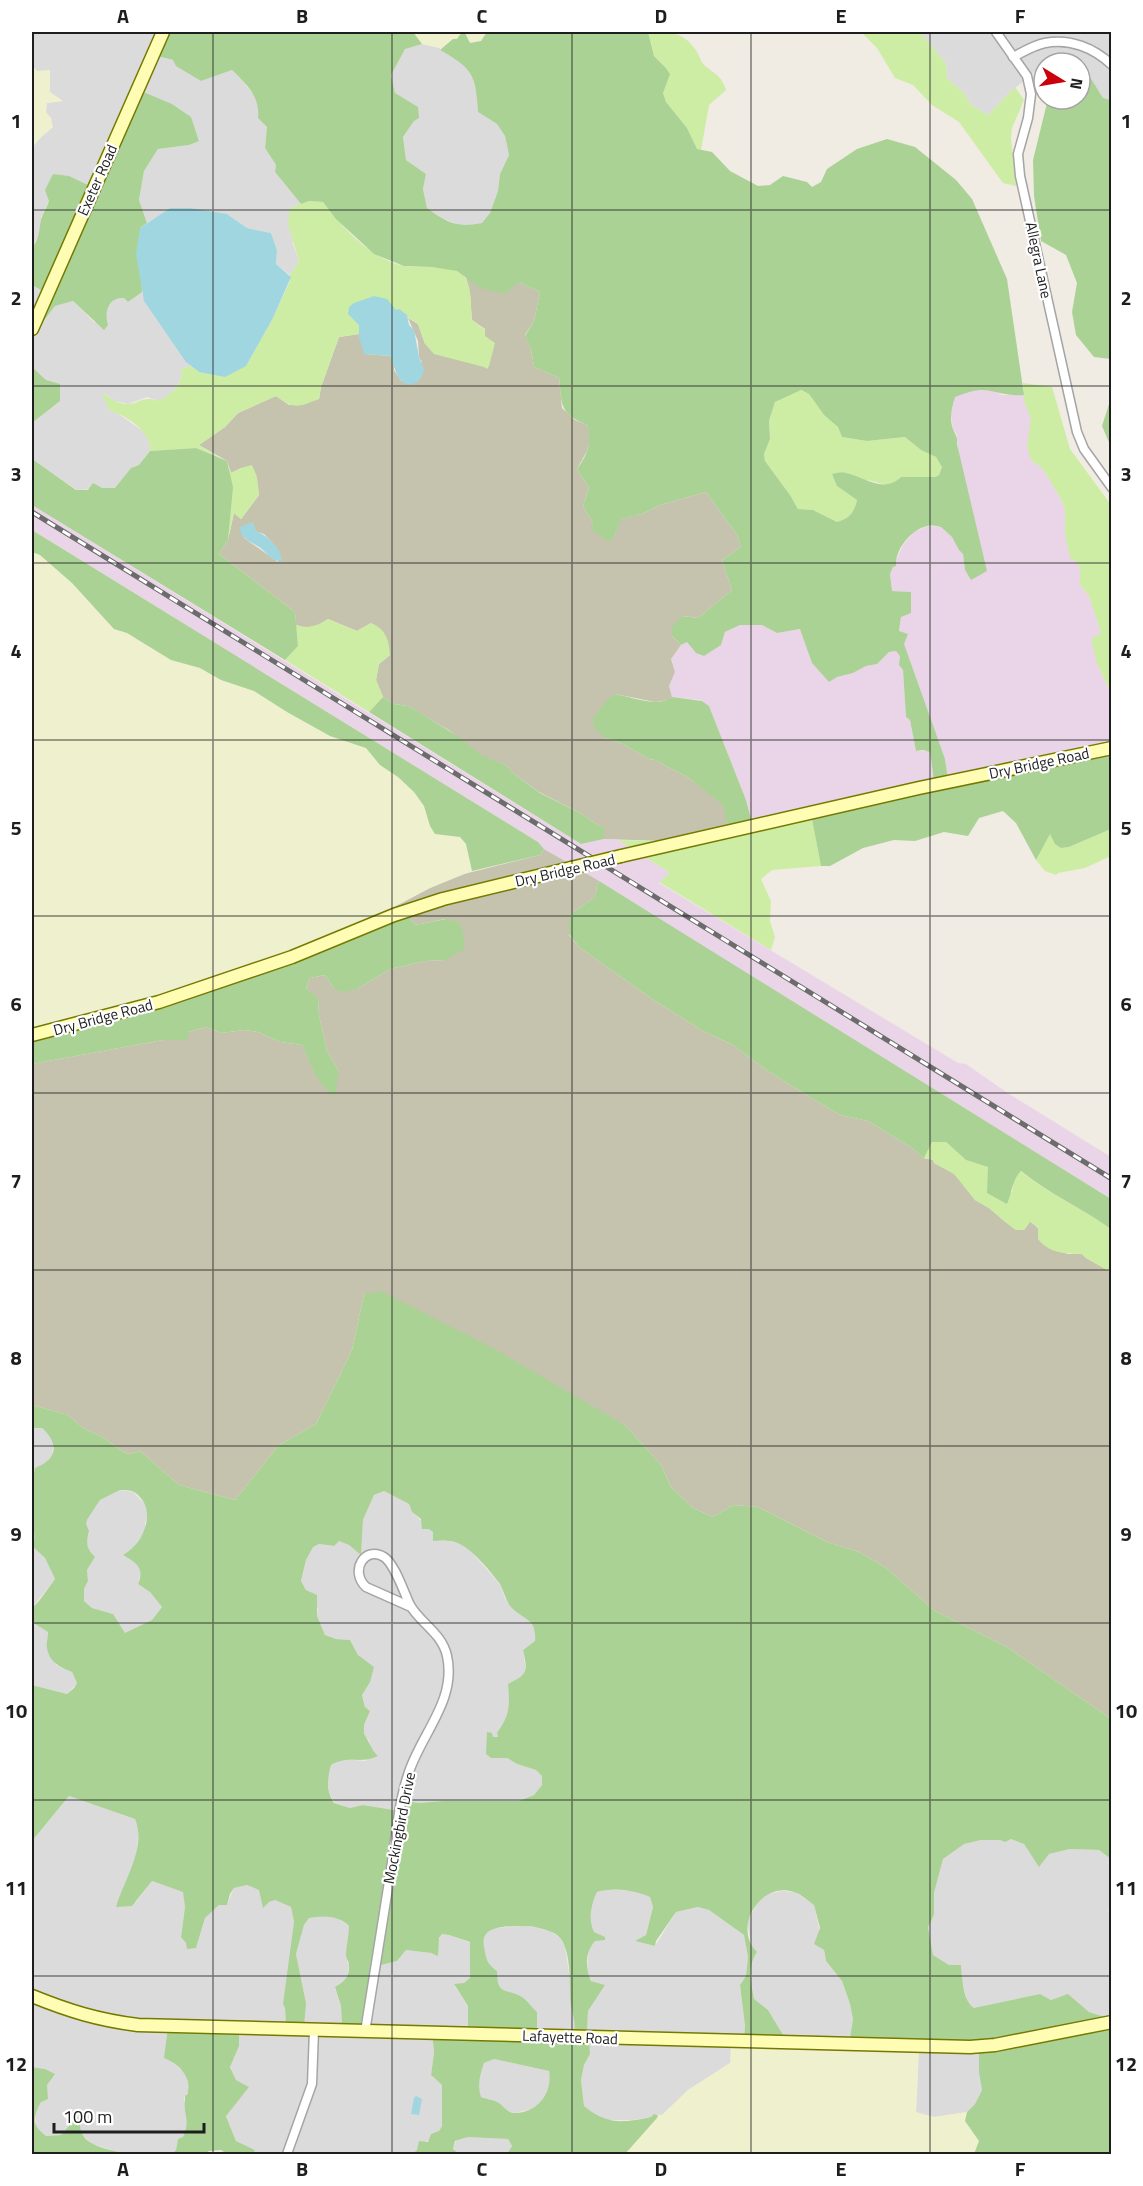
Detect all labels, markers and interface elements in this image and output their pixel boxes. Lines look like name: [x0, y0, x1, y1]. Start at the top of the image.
text: A: [117, 0, 129, 31]
text: B: [296, 0, 308, 31]
text: C: [477, 0, 488, 31]
text: D: [655, 0, 667, 31]
text: E: [835, 0, 847, 31]
text: F: [1015, 0, 1026, 31]
north arrow: [1032, 51, 1092, 111]
text: N: [1064, 76, 1090, 92]
text: 1: [10, 105, 22, 136]
text: 1: [1120, 105, 1132, 136]
street label: Exeter Road: [71, 141, 123, 219]
street label: Allegra Lane: [1020, 220, 1058, 300]
text: 2: [10, 282, 22, 313]
text: 2: [1120, 282, 1132, 313]
text: 3: [10, 458, 22, 489]
text: 3: [1120, 458, 1132, 489]
text: 4: [10, 635, 22, 666]
text: 4: [1120, 635, 1132, 666]
street label: Dry Bridge Road: [987, 741, 1091, 785]
text: 5: [10, 812, 22, 843]
text: 5: [1120, 812, 1132, 843]
street label: Dry Bridge Road: [513, 847, 617, 893]
text: 6: [10, 988, 22, 1019]
text: 6: [1120, 988, 1132, 1019]
street label: Dry Bridge Road: [51, 993, 155, 1041]
text: 7: [10, 1165, 22, 1196]
text: 7: [1120, 1165, 1132, 1196]
text: 8: [10, 1342, 22, 1373]
text: 8: [1120, 1342, 1132, 1373]
text: 9: [10, 1518, 22, 1549]
text: 9: [1120, 1518, 1132, 1549]
text: 10: [5, 1695, 27, 1726]
text: 10: [1115, 1695, 1137, 1726]
street label: Mockingbird Drive: [377, 1770, 421, 1886]
text: 11: [5, 1872, 27, 1903]
text: 11: [1115, 1872, 1137, 1903]
street label: Lafayette Road: [522, 2024, 618, 2050]
text: 12: [5, 2048, 27, 2079]
text: 12: [1115, 2048, 1137, 2079]
scale bar: [54, 2096, 204, 2134]
text: 100 m: [63, 2103, 112, 2130]
text: A: [117, 2153, 129, 2184]
text: B: [296, 2153, 308, 2184]
text: C: [477, 2153, 488, 2184]
text: D: [655, 2153, 667, 2184]
text: E: [835, 2153, 847, 2184]
text: F: [1015, 2153, 1026, 2184]

